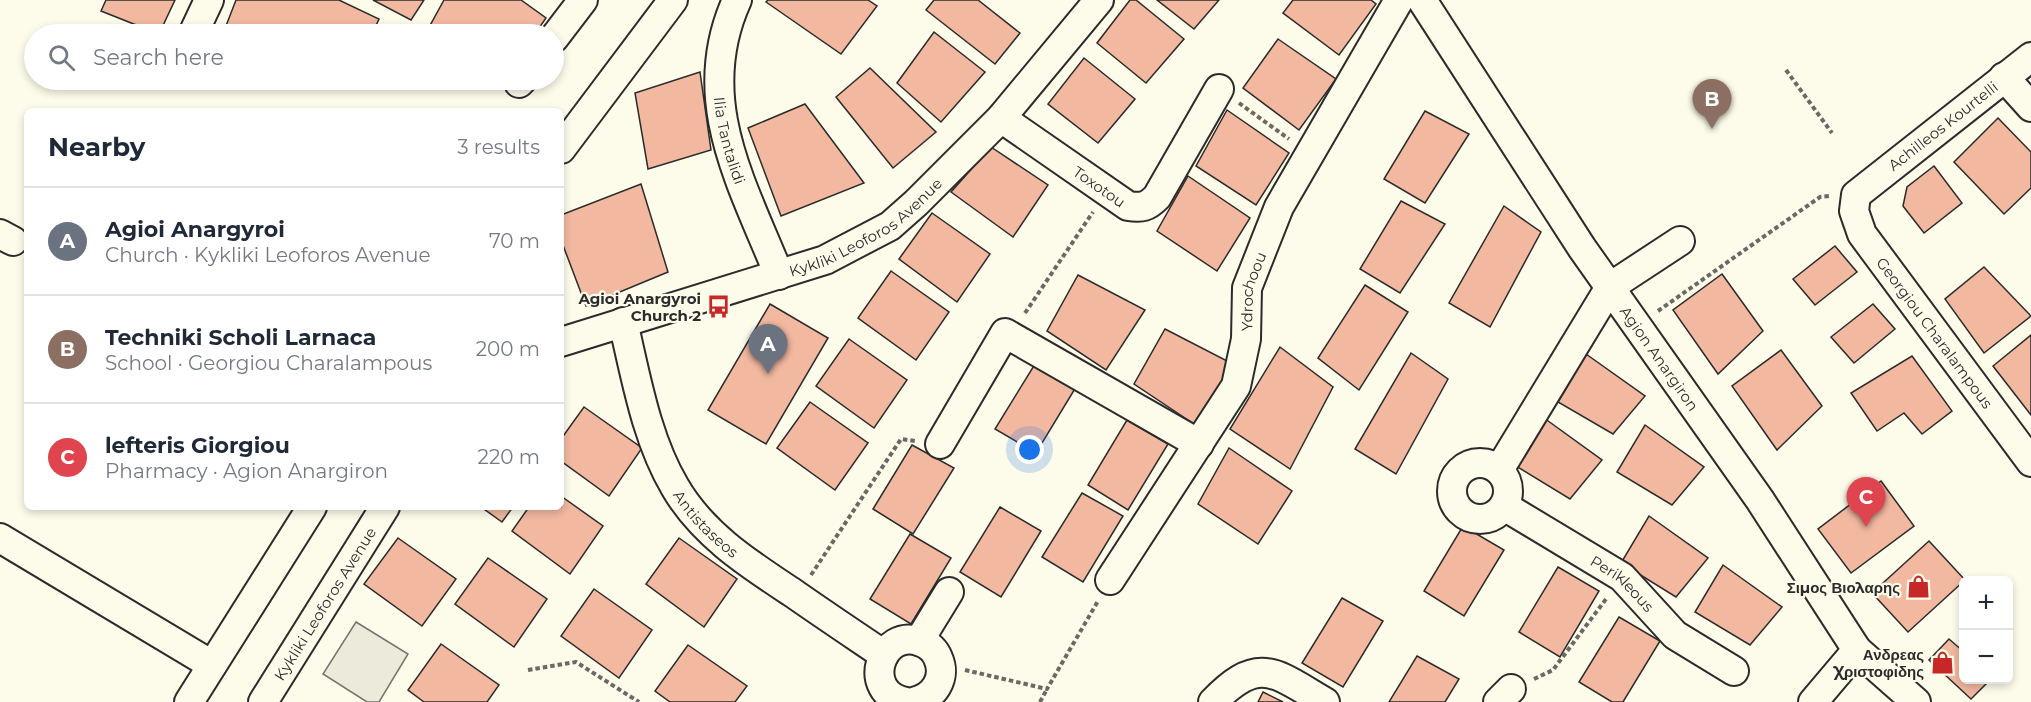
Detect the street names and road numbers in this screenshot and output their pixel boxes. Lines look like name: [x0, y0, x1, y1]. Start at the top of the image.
street label: Achilleos Kourtelli: [1884, 77, 2002, 175]
street label: Ilia Tantalidi: [710, 96, 750, 187]
street label: Toxotou: [1070, 162, 1129, 211]
street label: Kykliki Leoforos Avenue: [787, 173, 946, 280]
street label: Ydrochoou: [1237, 249, 1270, 331]
street label: Georgiou Charalampous: [1873, 253, 1997, 412]
street label: Agion Anargiron: [1616, 302, 1703, 414]
street label: Antistaseos: [670, 486, 742, 561]
street label: Kykliki Leoforos Avenue: [269, 523, 380, 684]
street label: Perikleous: [1587, 551, 1658, 616]

